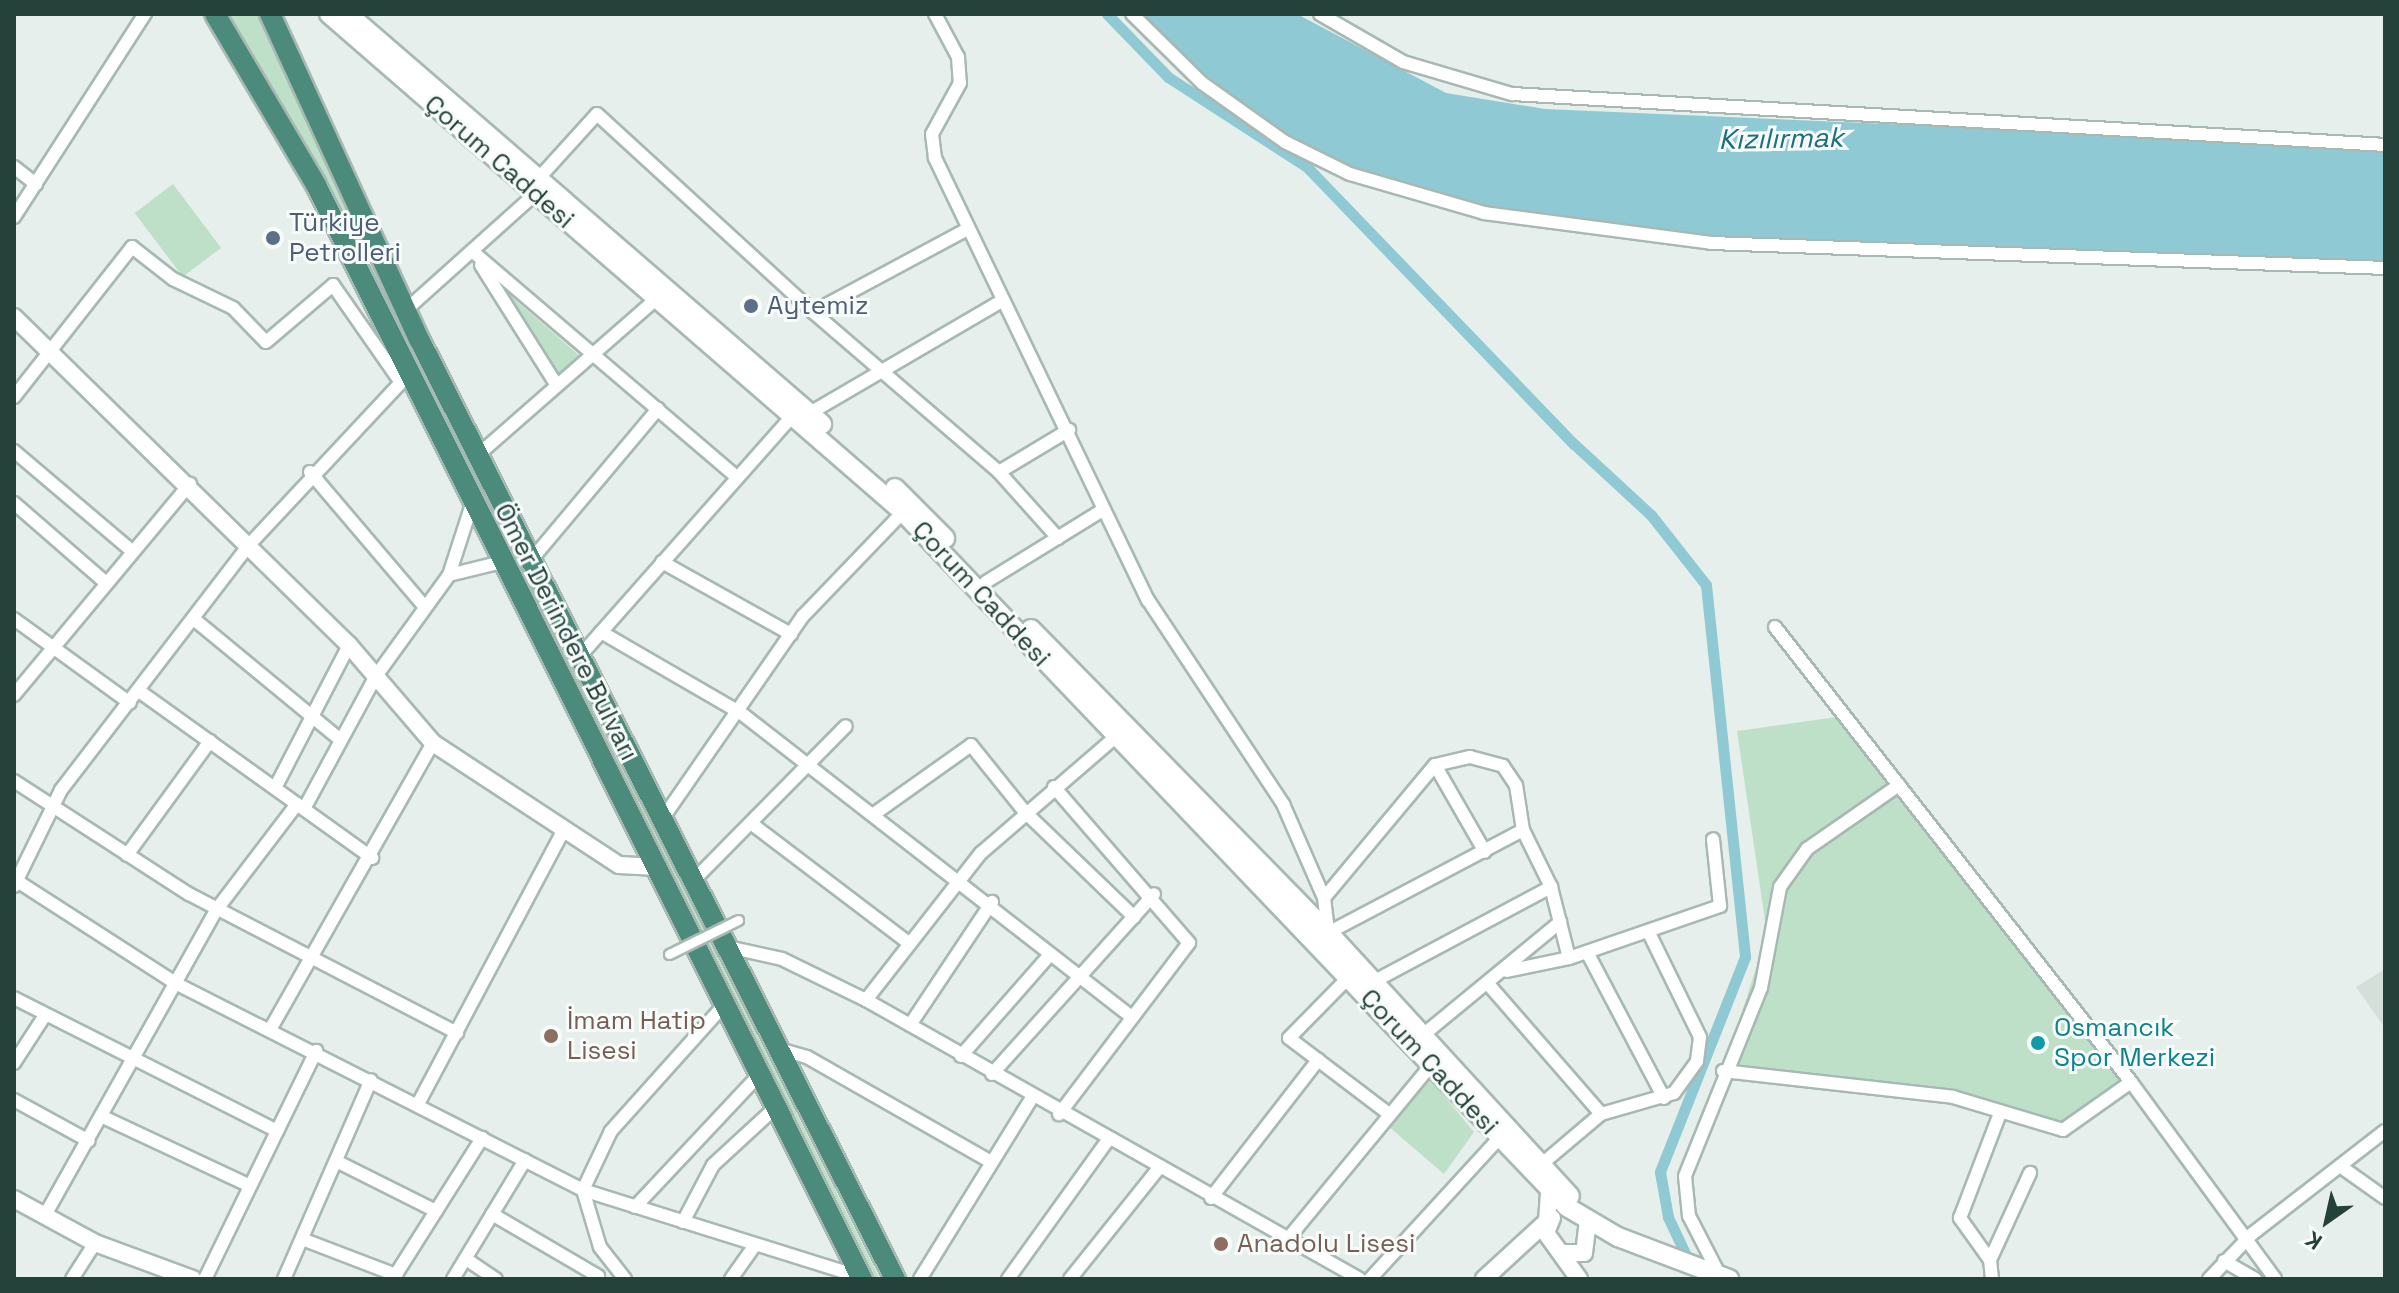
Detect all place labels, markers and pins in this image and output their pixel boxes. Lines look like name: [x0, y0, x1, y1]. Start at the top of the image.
place label: Türkiye Petrolleri: [289, 207, 401, 268]
marker: Türkiye Petrolleri: [264, 229, 282, 247]
place label: Aytemiz: [767, 290, 868, 322]
marker: Aytemiz: [742, 297, 760, 315]
place label: İmam Hatip Lisesi: [567, 1005, 706, 1066]
place label: Osmancık Spor Merkezi: [2054, 1012, 2215, 1074]
marker: İmam Hatip Lisesi: [542, 1027, 560, 1045]
marker: Osmancık Spor Merkezi: [2029, 1034, 2047, 1052]
place label: Anadolu Lisesi: [1237, 1228, 1415, 1260]
marker: Anadolu Lisesi: [1212, 1235, 1230, 1253]

